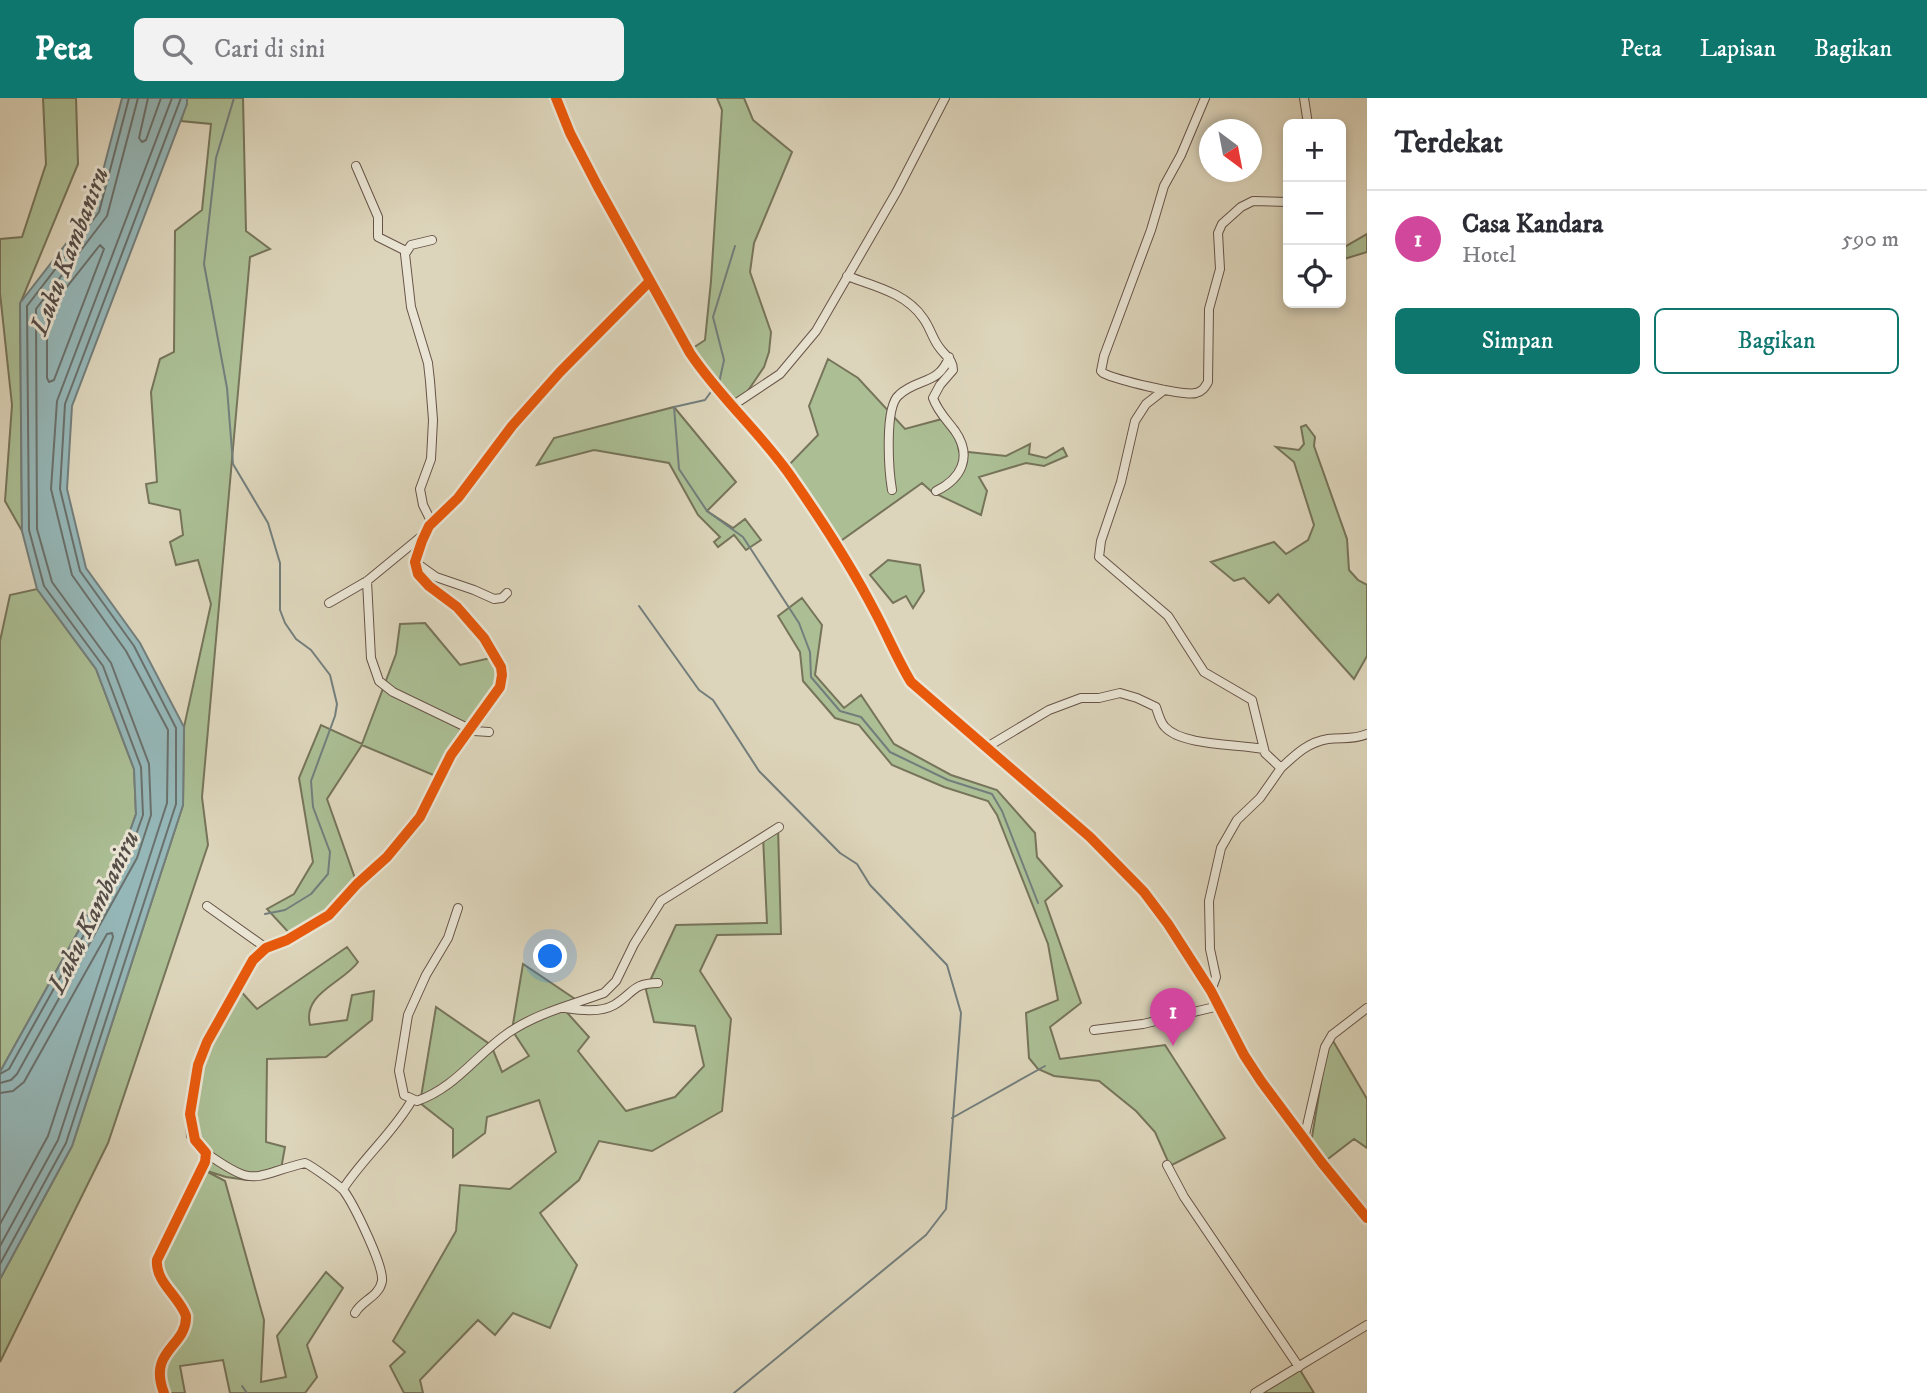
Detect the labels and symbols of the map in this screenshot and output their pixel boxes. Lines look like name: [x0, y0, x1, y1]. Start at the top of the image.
north arrow: [1199, 119, 1262, 182]
water label: Luku Kambaniru: [22, 163, 117, 341]
water label: Luku Kambaniru: [40, 825, 148, 1000]
your location: [533, 939, 567, 973]
pin: 1: [1150, 988, 1196, 1046]

